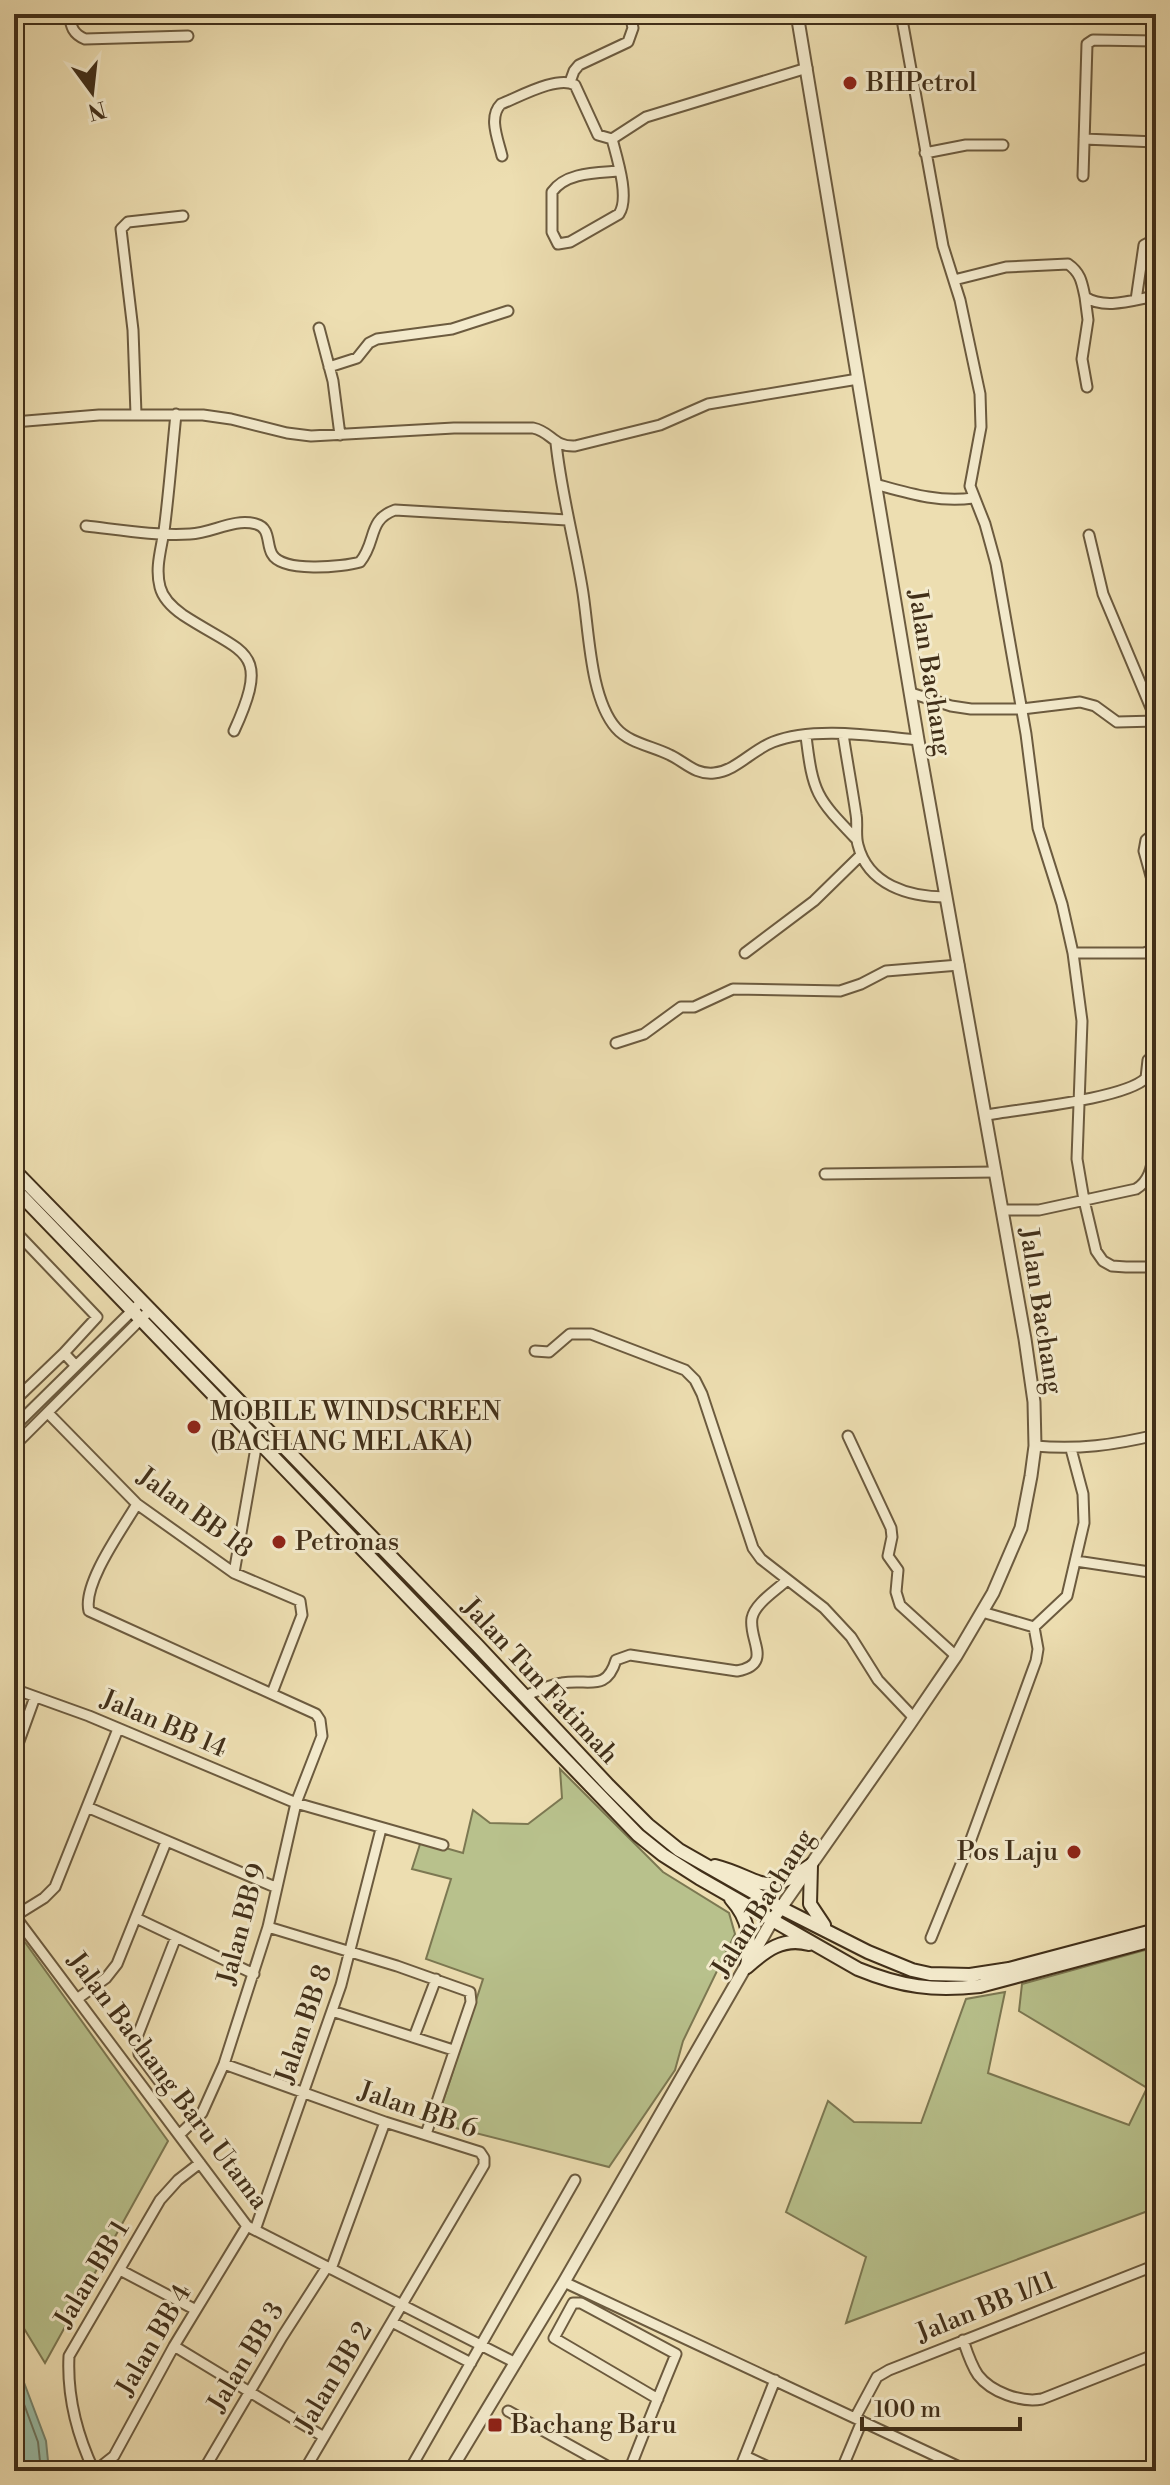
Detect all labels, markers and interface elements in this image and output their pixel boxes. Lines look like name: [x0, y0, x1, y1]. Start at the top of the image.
north arrow: [52, 52, 132, 132]
place label: BHPetrol: [865, 67, 977, 99]
marker: BHPetrol: [841, 74, 859, 92]
text: N: [84, 95, 109, 125]
street label: Jalan Bachang: [901, 587, 959, 759]
street label: Jalan Bachang: [1012, 1225, 1070, 1397]
place label: MOBILE WINDSCREEN (BACHANG MELAKA): [210, 1396, 502, 1458]
marker: MOBILE WINDSCREEN (BACHANG MELAKA): [185, 1418, 203, 1436]
street label: Jalan BB 18: [130, 1460, 259, 1565]
place label: Petronas: [295, 1526, 399, 1558]
marker: Petronas: [270, 1533, 288, 1551]
street label: Jalan Tun Fatimah: [454, 1591, 625, 1771]
street label: Jalan BB 14: [95, 1683, 232, 1765]
street label: Jalan Bachang: [704, 1823, 821, 1984]
place label: Pos Laju: [957, 1836, 1058, 1868]
marker: Pos Laju: [1065, 1843, 1083, 1861]
street label: Jalan BB 9: [210, 1860, 273, 1989]
street label: Jalan Bachang Baru Utama: [60, 1945, 276, 2217]
street label: Jalan BB 8: [268, 1960, 339, 2089]
street label: Jalan BB 6: [353, 2074, 482, 2145]
street label: Jalan BB 1: [47, 2215, 136, 2334]
street label: Jalan BB 1/11: [911, 2265, 1060, 2350]
street label: Jalan BB 4: [109, 2279, 199, 2402]
street label: Jalan BB 3: [200, 2296, 291, 2418]
street label: Jalan BB 2: [288, 2316, 379, 2439]
scale bar: [862, 2381, 1020, 2431]
text: 100 m: [874, 2395, 941, 2425]
place label: Bachang Baru: [510, 2409, 677, 2441]
marker: Bachang Baru: [486, 2416, 504, 2434]

